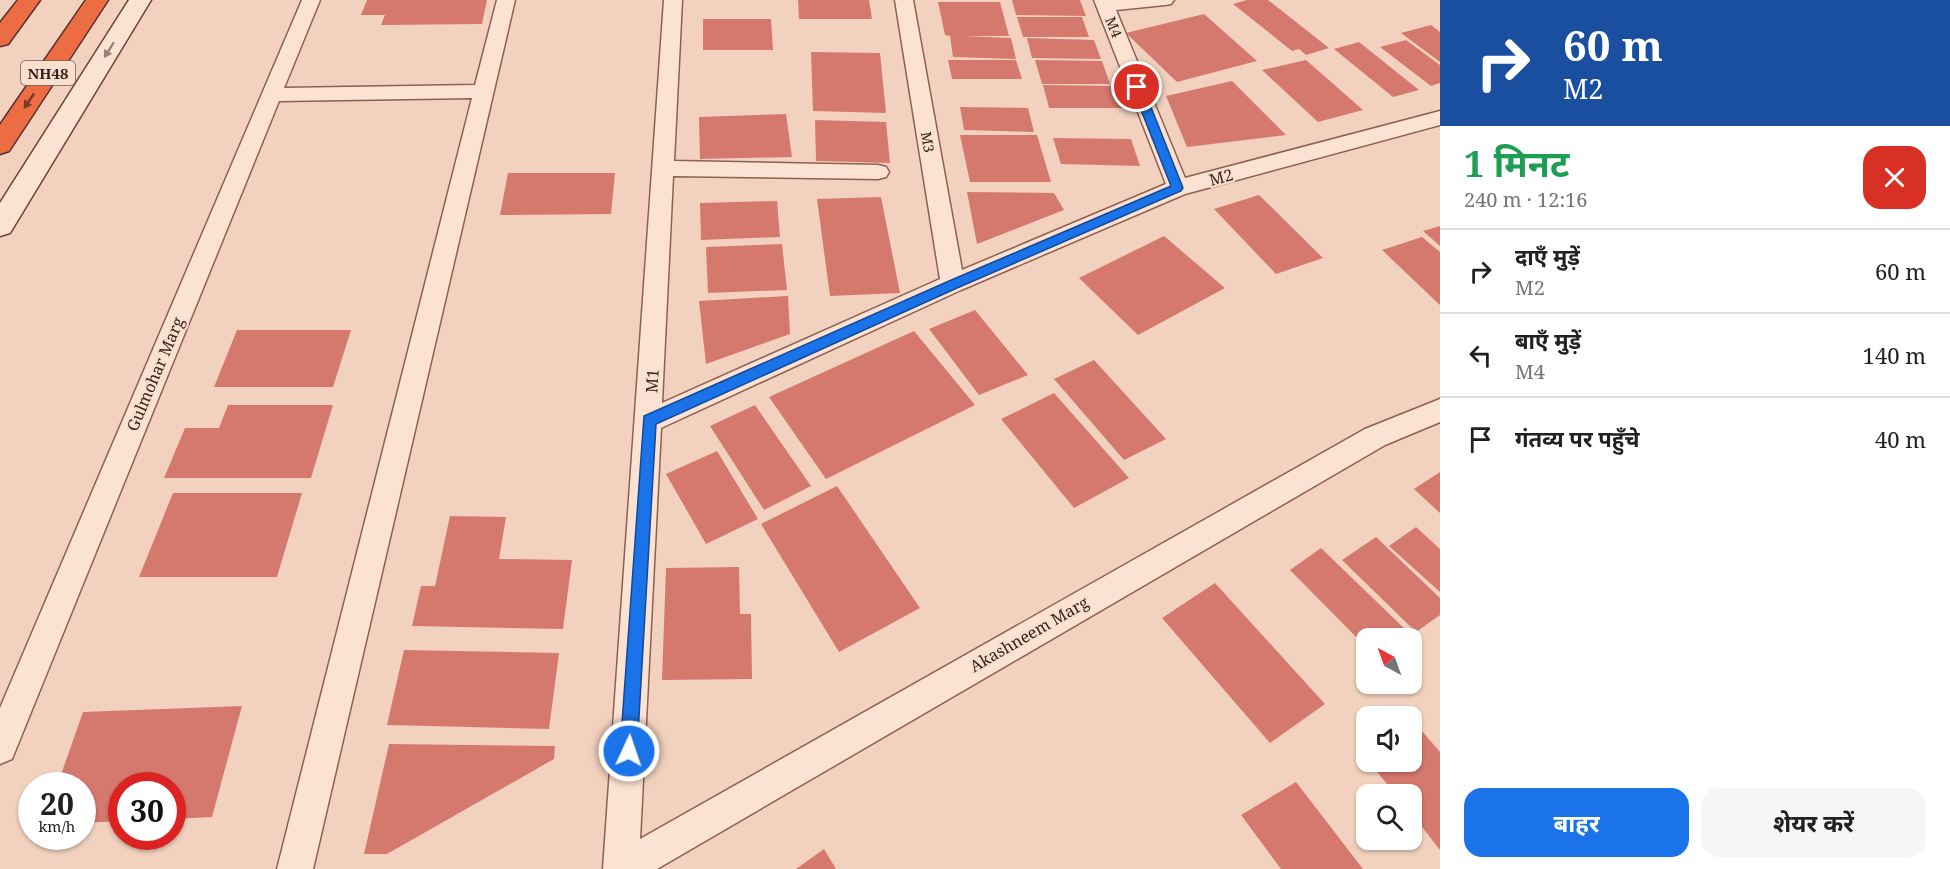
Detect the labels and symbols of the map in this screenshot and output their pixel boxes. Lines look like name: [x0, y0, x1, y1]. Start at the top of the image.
street label: M4: [1101, 14, 1127, 40]
one-way arrow: [104, 42, 115, 58]
road number: NH48: [21, 61, 75, 85]
pin: [1111, 61, 1162, 112]
one-way arrow: [24, 93, 35, 109]
street label: M3: [917, 130, 939, 154]
street label: M2: [1207, 163, 1235, 191]
street label: Gulmohar Marg: [121, 313, 189, 434]
street label: M1: [640, 368, 664, 394]
street label: Akashneem Marg: [966, 591, 1093, 677]
north arrow: [1356, 628, 1422, 694]
position arrow: [597, 719, 661, 783]
speed limit sign: 30: [108, 772, 186, 850]

